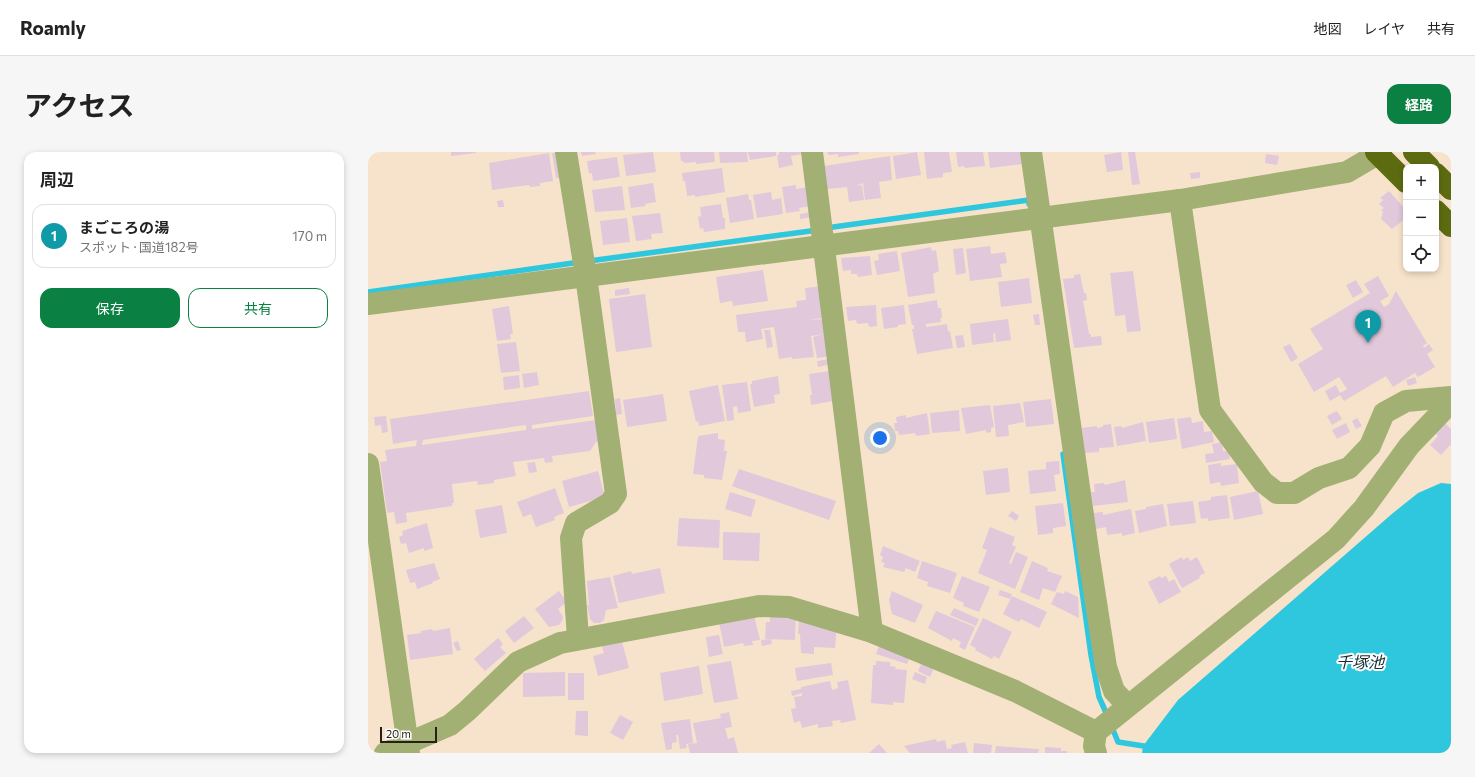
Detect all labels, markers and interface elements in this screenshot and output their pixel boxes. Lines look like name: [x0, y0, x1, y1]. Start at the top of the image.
text: Roamly: [20, 16, 86, 39]
text: 地図: [1313, 20, 1341, 37]
text: レイヤ: [1363, 20, 1405, 37]
text: 共有: [1427, 20, 1455, 37]
button: 経路: [1387, 84, 1451, 124]
text: アクセス: [24, 88, 135, 122]
map controls: [1403, 164, 1439, 272]
button: +: [1403, 164, 1439, 200]
text: 周辺: [40, 169, 74, 190]
button: −: [1403, 200, 1439, 236]
text: まごころの湯: [79, 218, 169, 236]
text: 1: [51, 228, 57, 244]
text: 170 m: [292, 228, 327, 244]
button: locate: [1403, 236, 1439, 272]
text: スポット · 国道182号: [79, 239, 199, 255]
button: 保存: [40, 288, 180, 328]
button: 共有: [188, 288, 328, 328]
pin: 1: [1355, 310, 1381, 343]
your location: [870, 428, 890, 448]
water label: 千塚池: [1336, 652, 1386, 671]
scale bar: [380, 725, 437, 744]
text: 20 m: [386, 727, 411, 740]

